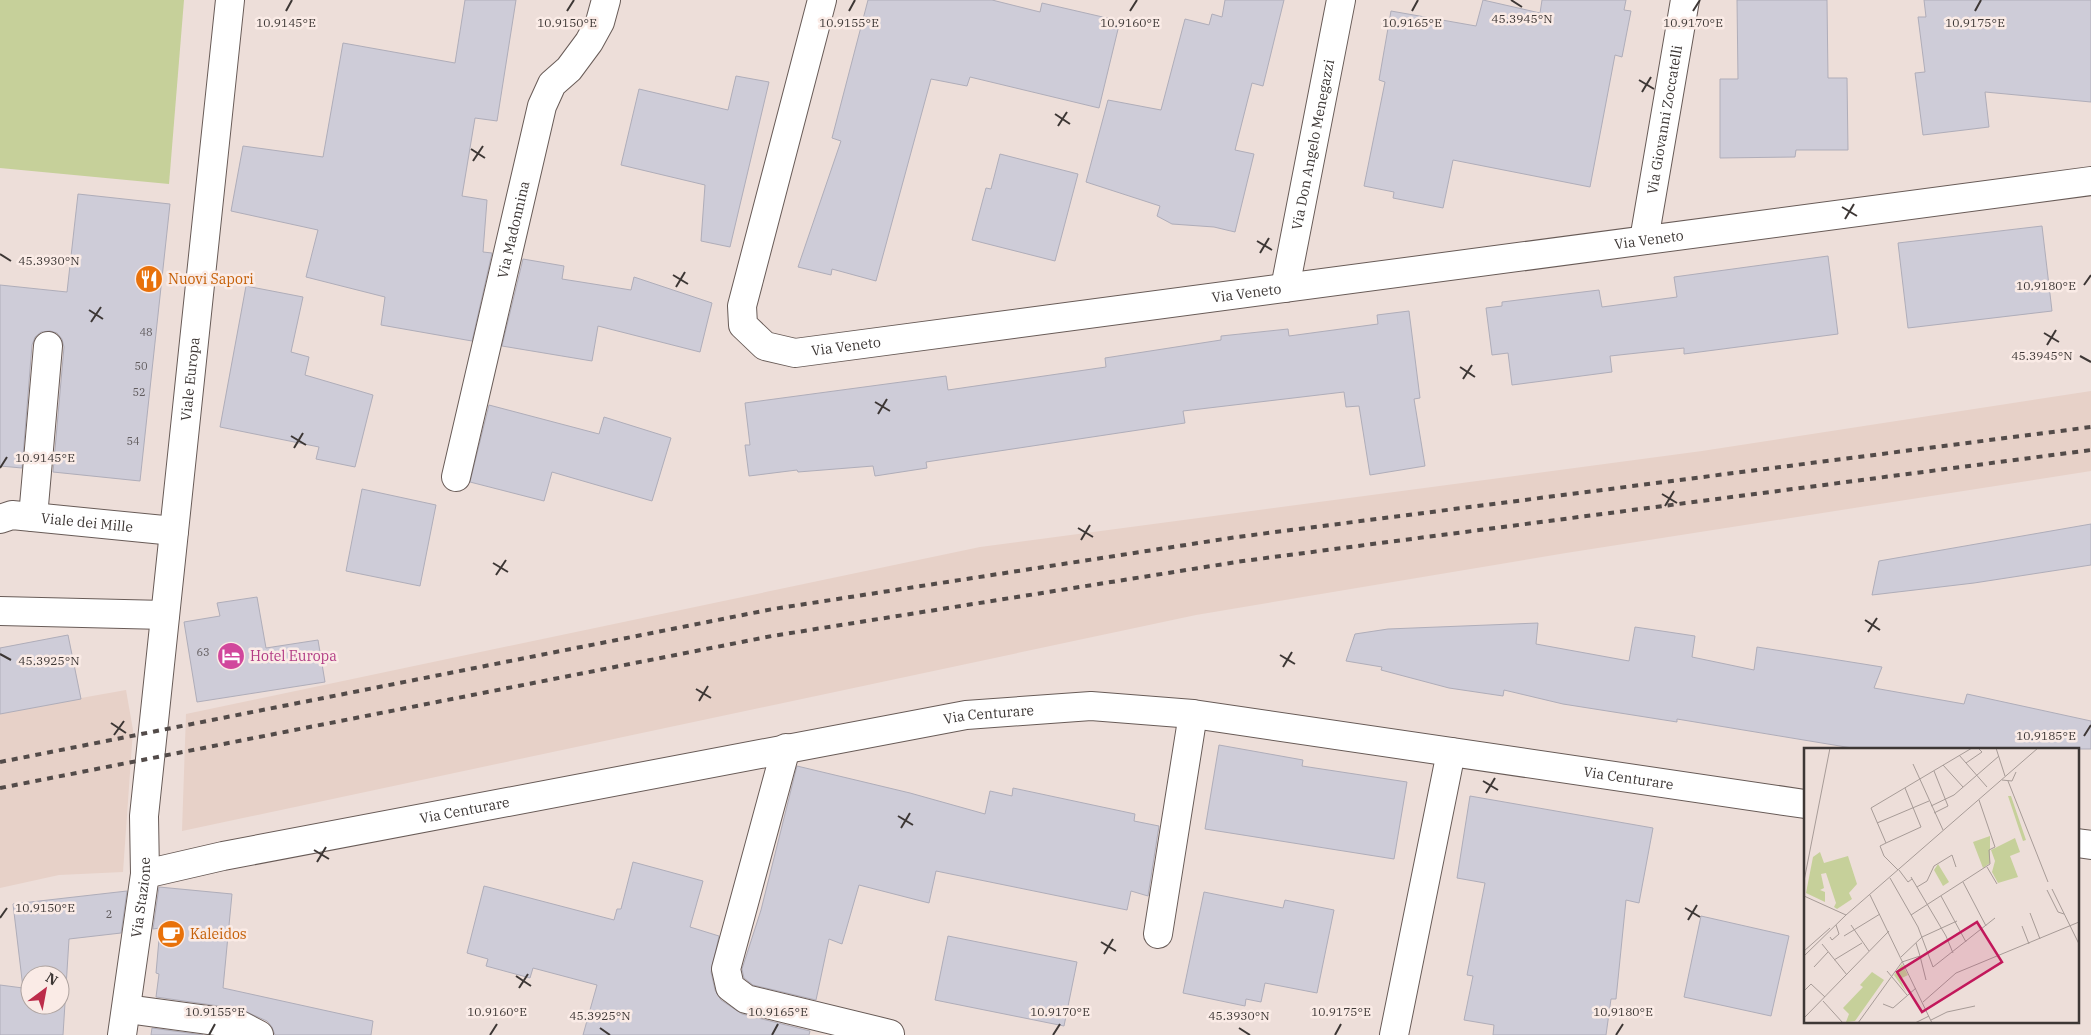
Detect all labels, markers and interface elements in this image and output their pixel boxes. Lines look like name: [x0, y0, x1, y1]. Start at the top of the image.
text: 45.3945°N: [1491, 11, 1553, 26]
text: 10.9145°E: [256, 15, 316, 30]
text: 10.9150°E: [537, 15, 597, 30]
text: 10.9155°E: [819, 15, 879, 30]
text: 10.9160°E: [1100, 15, 1160, 30]
text: 10.9165°E: [1382, 15, 1442, 30]
text: 10.9170°E: [1663, 15, 1723, 30]
text: 10.9175°E: [1945, 15, 2005, 30]
street label: Via Giovanni Zoccatelli: [1643, 44, 1686, 196]
street label: Via Don Angelo Menegazzi: [1287, 58, 1338, 232]
street label: Via Madonnina: [493, 179, 533, 280]
street label: Via Veneto: [1613, 226, 1685, 253]
text: 45.3930°N: [18, 253, 80, 268]
restaurant icon: Nuovi Sapori: [134, 264, 164, 294]
place label: Nuovi Sapori: [168, 270, 254, 288]
text: 10.9180°E: [2016, 278, 2076, 293]
street label: Via Veneto: [1211, 280, 1282, 307]
house number: 48: [139, 325, 153, 339]
street label: Via Veneto: [810, 333, 882, 360]
street label: Viale Europa: [177, 336, 203, 422]
text: 45.3945°N: [2011, 348, 2073, 363]
house number: 50: [134, 359, 148, 373]
house number: 52: [132, 385, 146, 399]
house number: 54: [126, 434, 140, 448]
text: 10.9145°E: [15, 450, 75, 465]
street label: Viale dei Mille: [40, 509, 134, 536]
hotel icon: Hotel Europa: [216, 641, 246, 671]
house number: 63: [196, 645, 210, 659]
place label: Hotel Europa: [250, 647, 337, 665]
text: 45.3925°N: [18, 653, 80, 668]
street label: Via Centurare: [942, 701, 1035, 728]
text: 10.9185°E: [2016, 728, 2076, 743]
inset map: [1804, 748, 2078, 1022]
street label: Via Centurare: [1582, 763, 1675, 794]
street label: Via Centurare: [418, 793, 511, 827]
street label: Via Stazione: [127, 857, 154, 939]
text: 10.9150°E: [15, 900, 75, 915]
house number: 2: [106, 907, 112, 921]
cafe icon: Kaleidos: [156, 919, 186, 949]
place label: Kaleidos: [190, 925, 247, 943]
north arrow: [20, 965, 70, 1015]
text: N: [42, 968, 61, 990]
text: 10.9155°E: [185, 1004, 245, 1019]
text: 10.9160°E: [467, 1004, 527, 1019]
text: 10.9165°E: [748, 1004, 808, 1019]
text: 10.9170°E: [1030, 1004, 1090, 1019]
text: 10.9175°E: [1311, 1004, 1371, 1019]
text: 10.9180°E: [1593, 1004, 1653, 1019]
text: 45.3925°N: [569, 1008, 631, 1023]
text: 45.3930°N: [1208, 1008, 1270, 1023]

